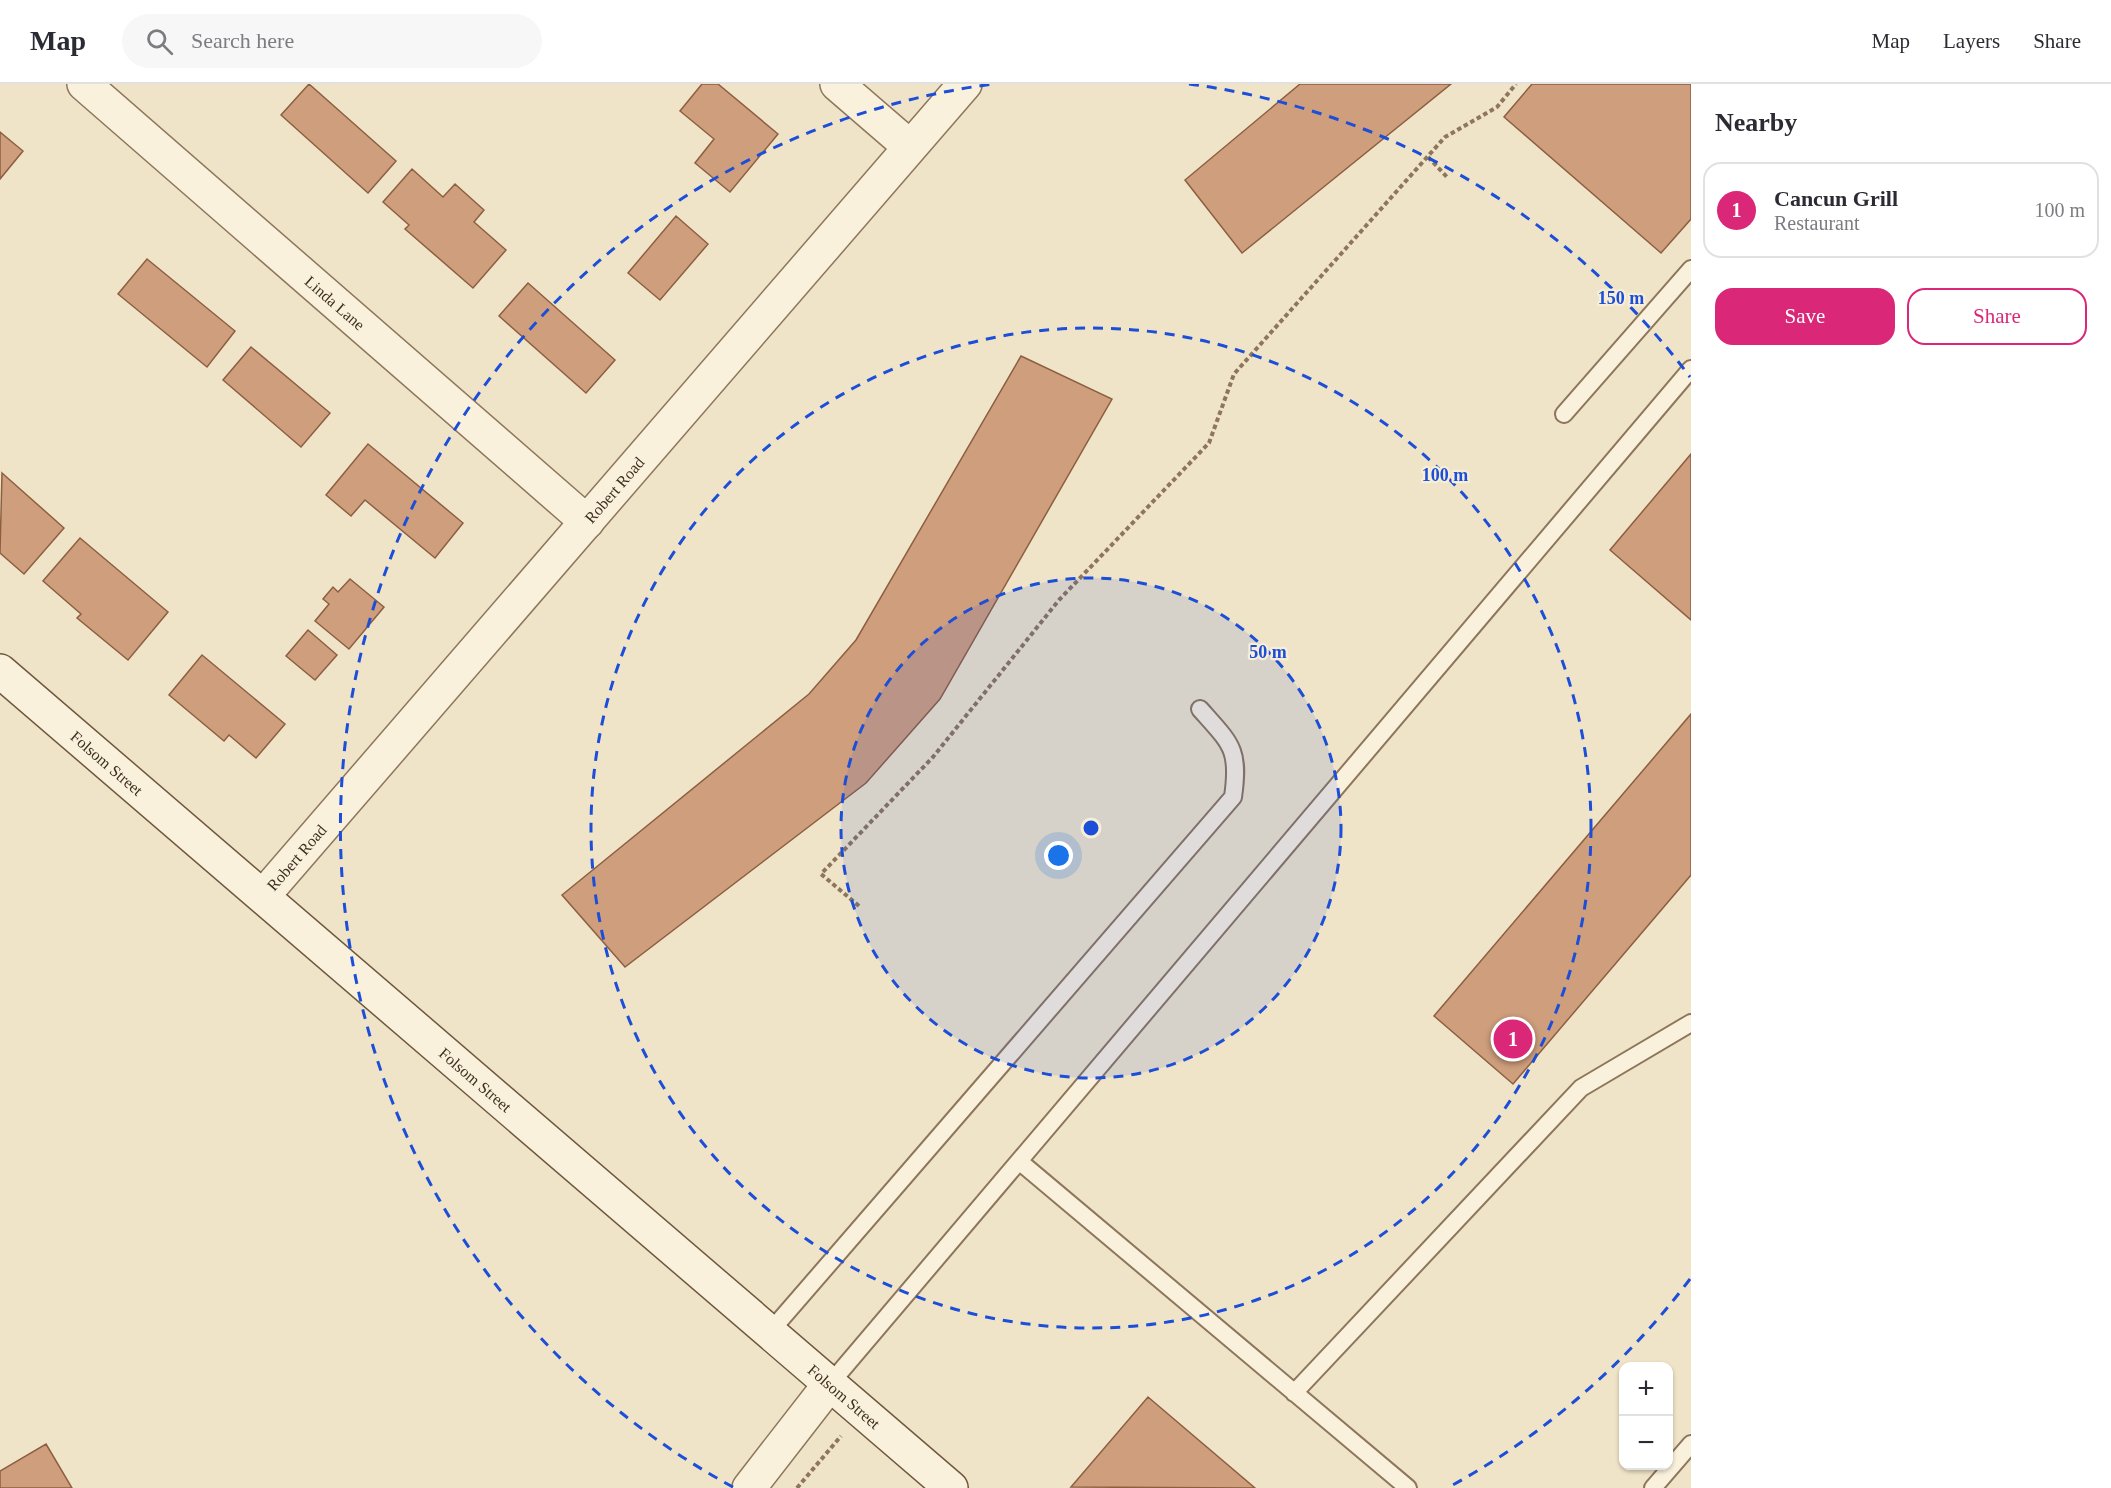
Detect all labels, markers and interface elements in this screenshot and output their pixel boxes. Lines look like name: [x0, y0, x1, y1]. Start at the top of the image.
search box: [122, 14, 542, 68]
text: Map: [30, 25, 86, 56]
icon: search: [143, 25, 176, 58]
text: Search here: [191, 28, 294, 53]
text: Map: [1872, 29, 1910, 53]
text: Layers: [1943, 29, 2000, 53]
text: Share: [2033, 29, 2081, 53]
text: Nearby: [1715, 108, 1797, 137]
text: Cancun Grill: [1774, 186, 1898, 211]
text: 1: [1732, 199, 1742, 221]
text: 100 m: [2034, 199, 2085, 221]
text: Restaurant: [1774, 212, 1860, 234]
street label: Linda Lane: [302, 272, 368, 333]
text: 150 m: [1598, 288, 1644, 308]
button: Save: [1715, 288, 1895, 345]
button: Share: [1907, 288, 2087, 345]
street label: Robert Road: [581, 453, 647, 526]
text: 100 m: [1422, 465, 1468, 485]
text: 50 m: [1249, 642, 1287, 662]
street label: Folsom Street: [68, 727, 147, 799]
centre of rings: [1081, 818, 1101, 838]
street label: Robert Road: [263, 821, 329, 894]
your location: [1044, 841, 1073, 870]
pin: 1: [1494, 1016, 1532, 1062]
street label: Folsom Street: [436, 1044, 515, 1116]
street label: Folsom Street: [805, 1361, 884, 1432]
map controls: [1619, 1362, 1673, 1470]
button: +: [1619, 1362, 1673, 1416]
button: −: [1619, 1416, 1673, 1470]

